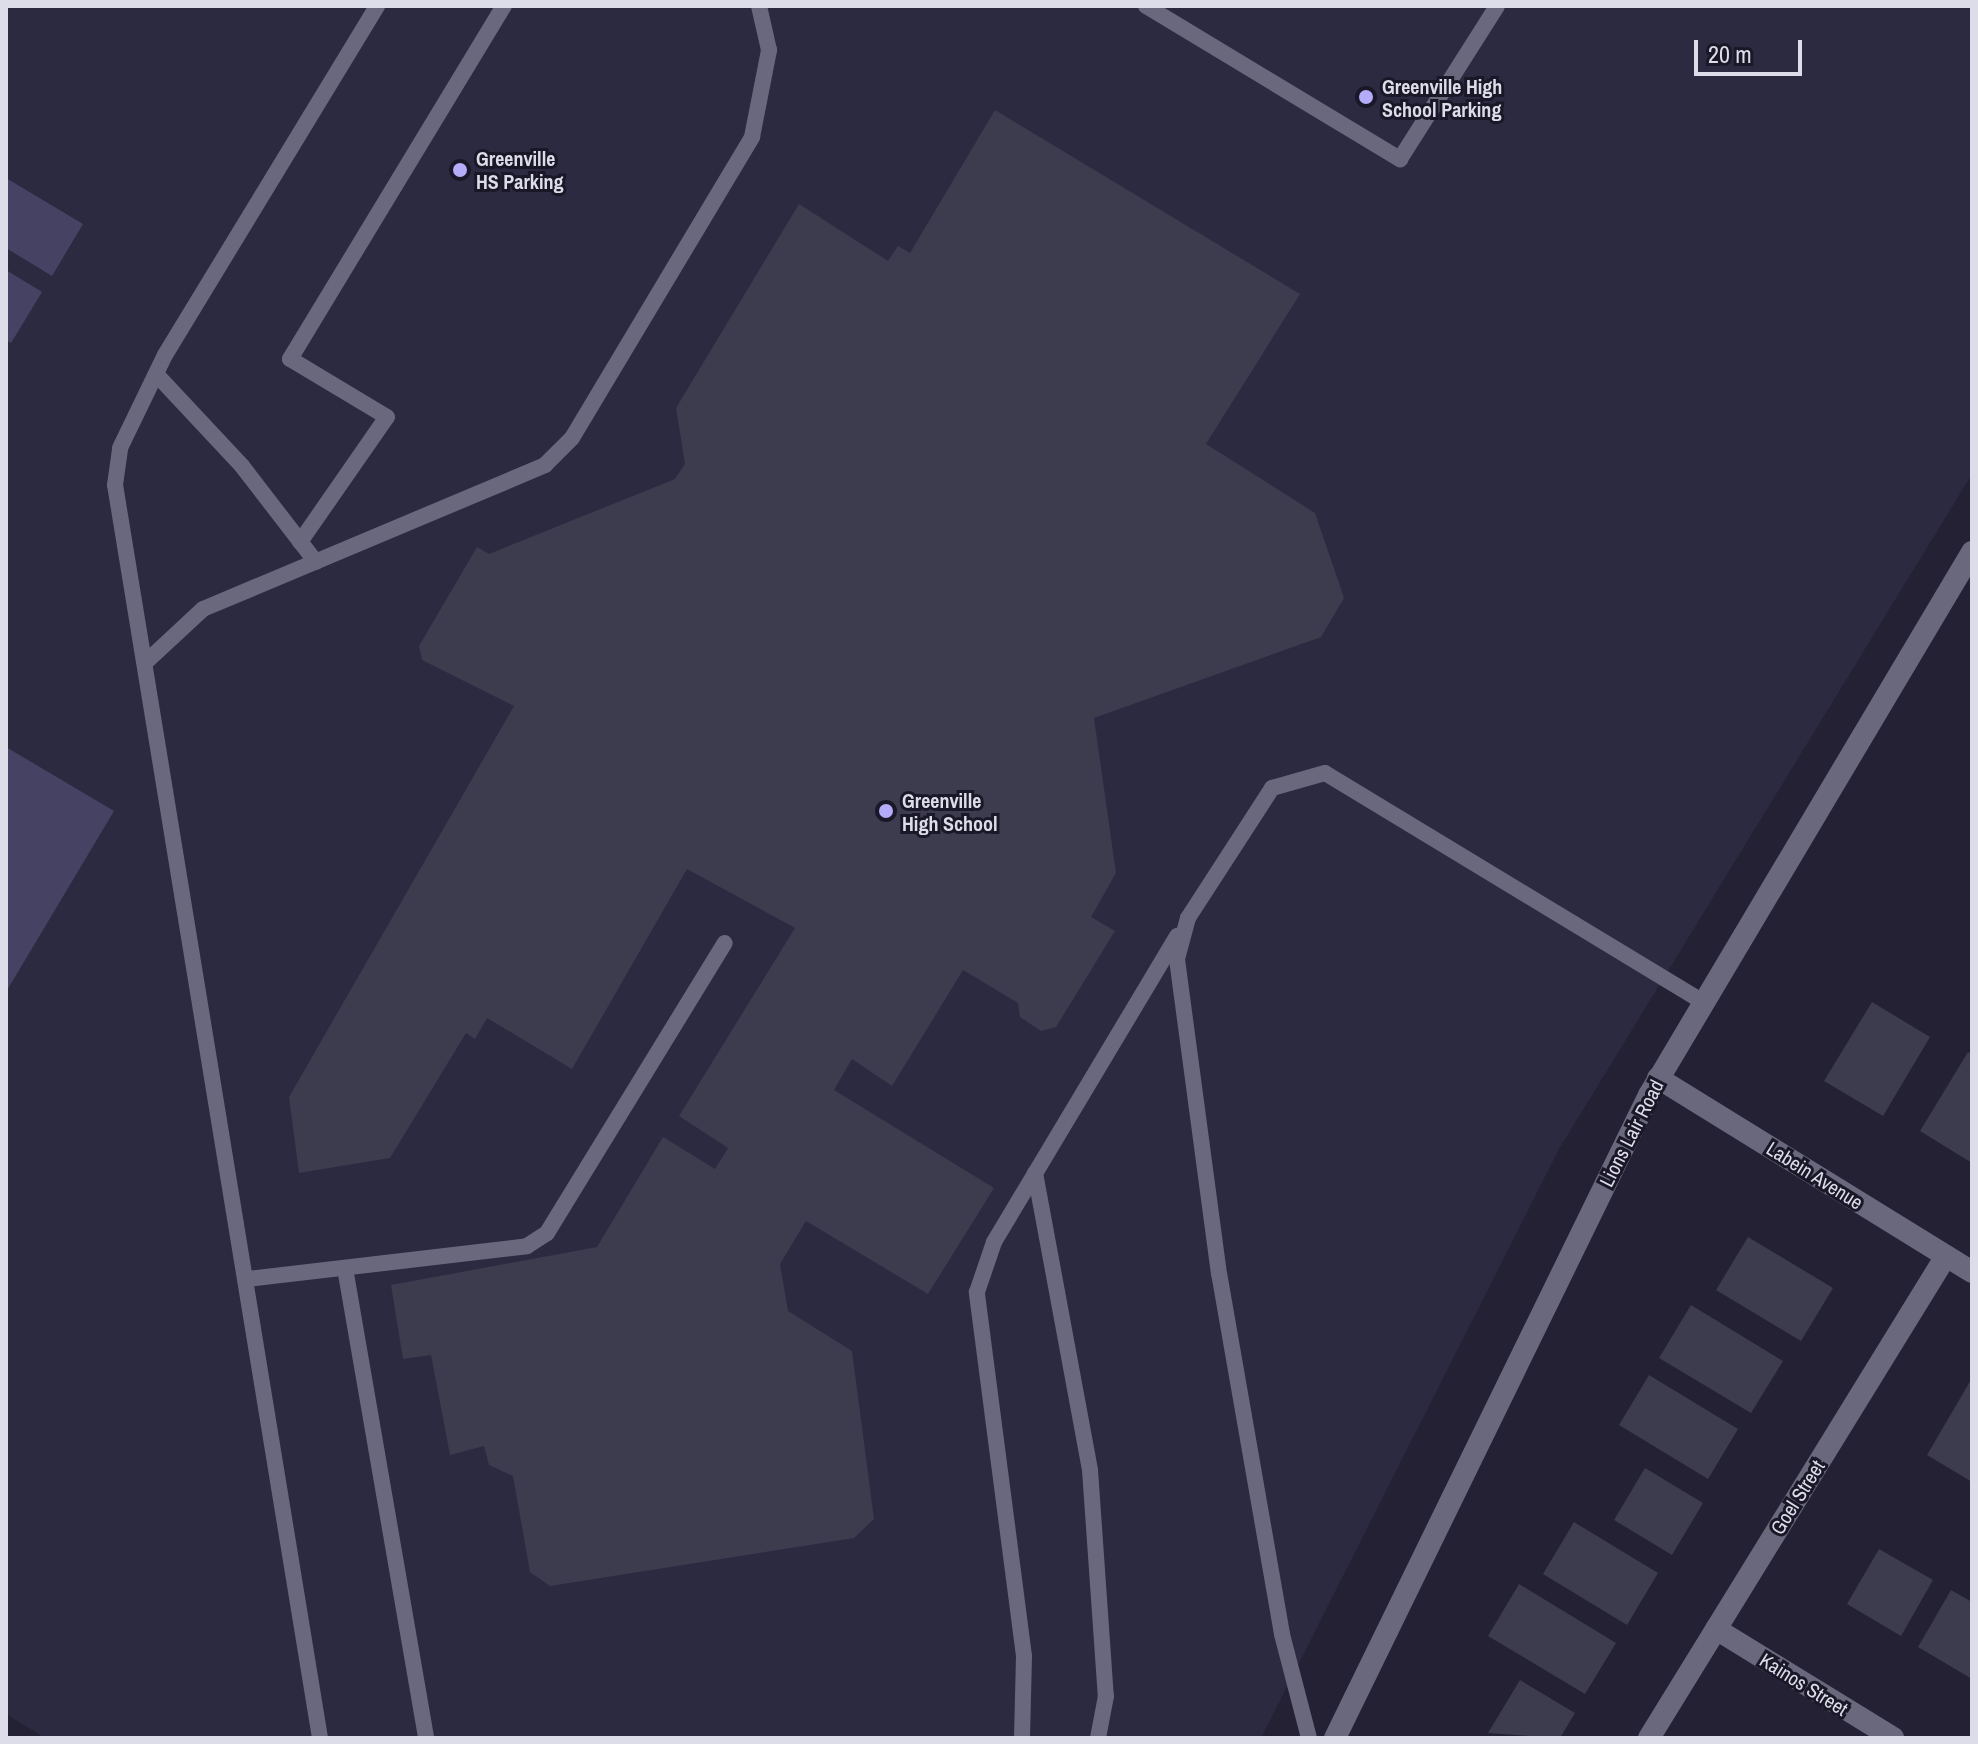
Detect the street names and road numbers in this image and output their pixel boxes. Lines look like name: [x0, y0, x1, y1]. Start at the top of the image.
street label: Lions Lair Road: [1594, 1076, 1668, 1190]
street label: Labein Avenue: [1762, 1136, 1868, 1214]
street label: Goel Street: [1765, 1455, 1829, 1539]
street label: Kainos Street: [1756, 1647, 1852, 1721]

